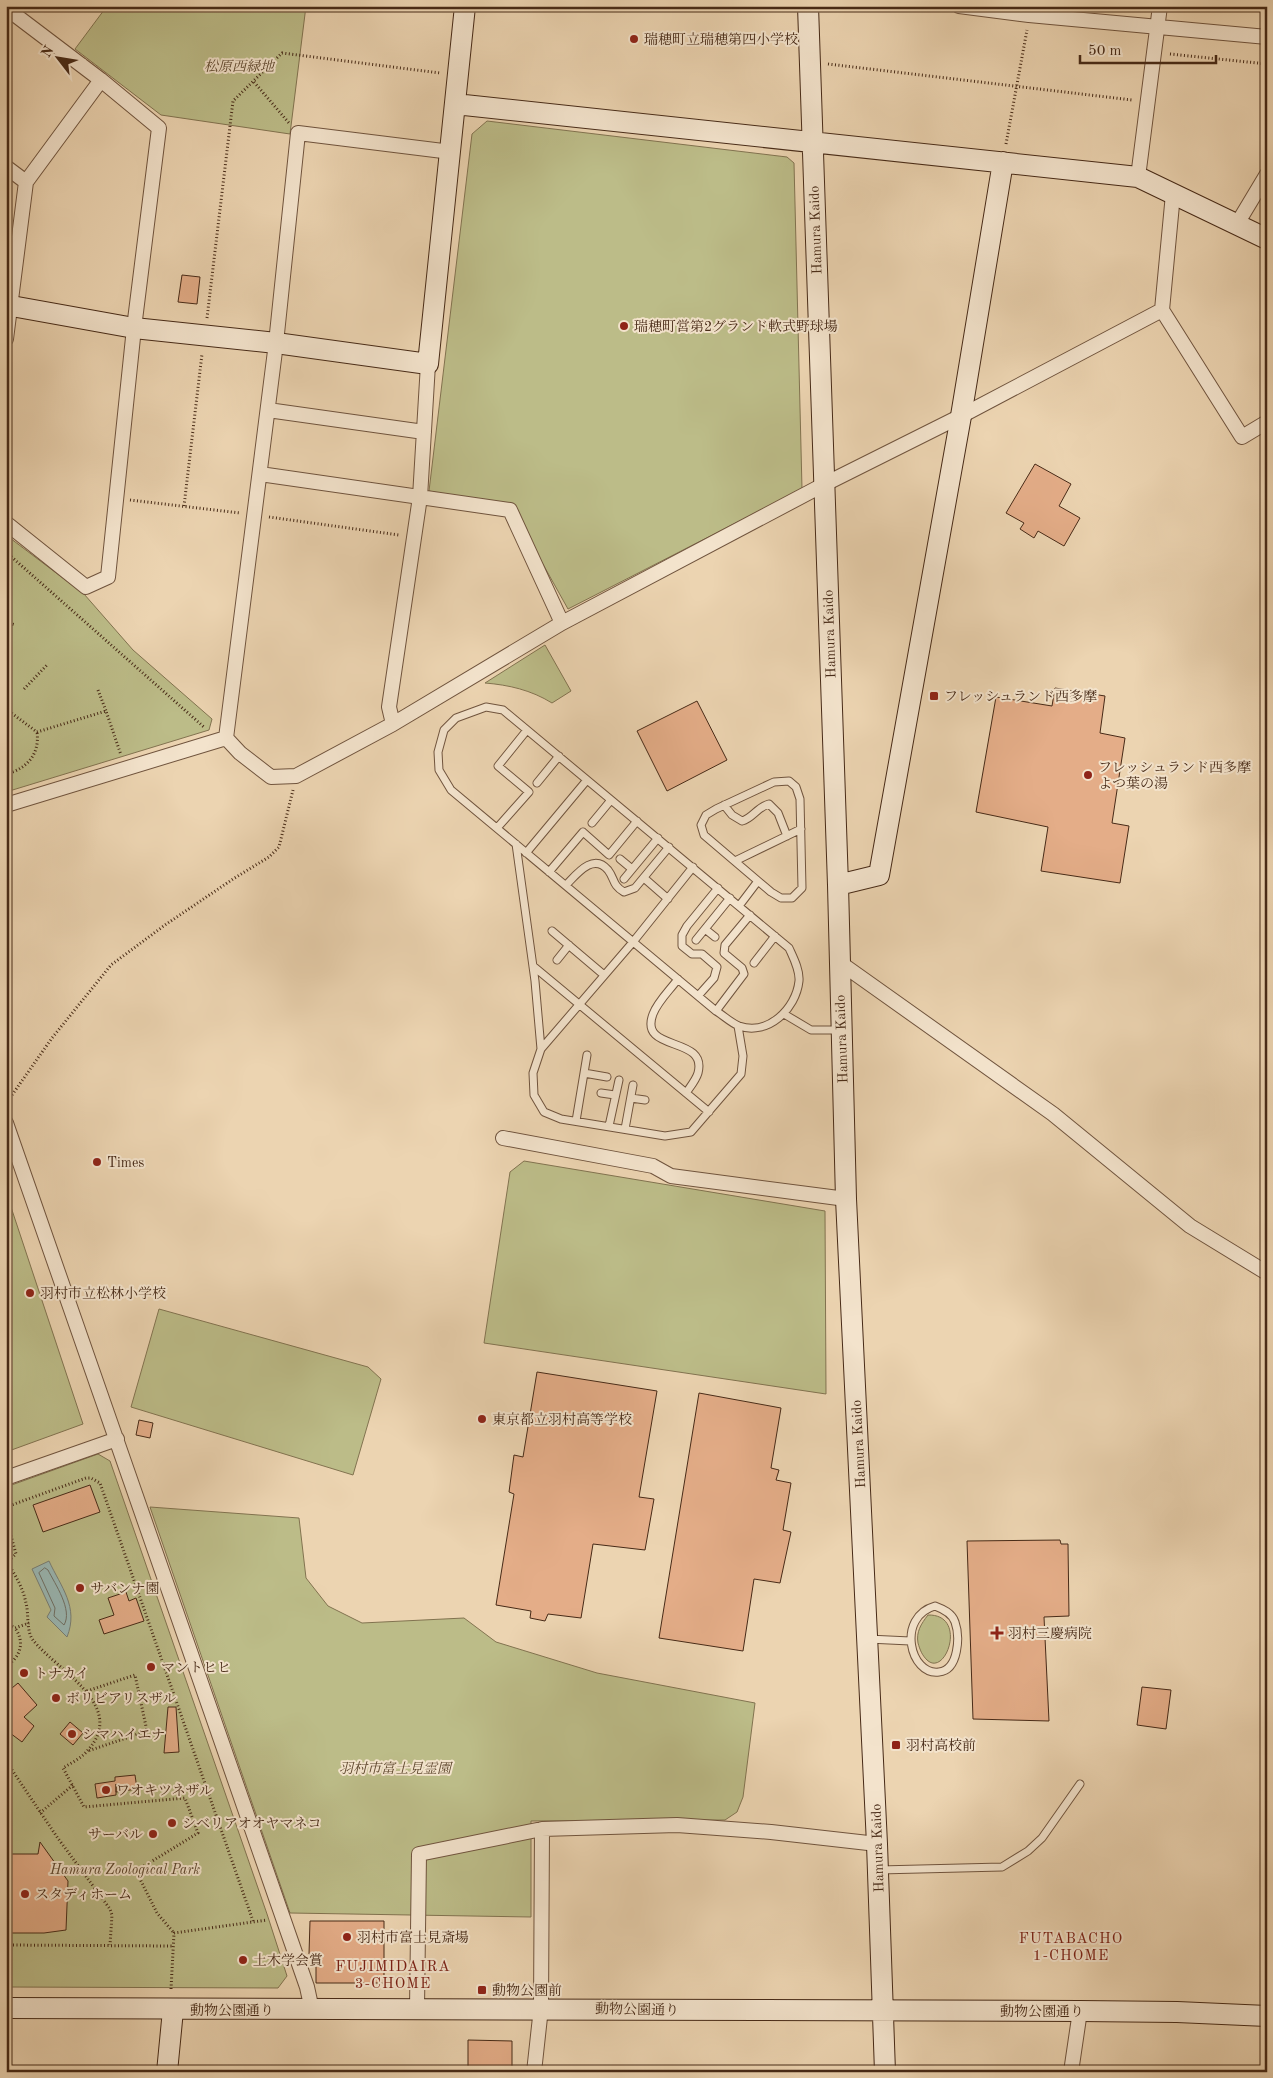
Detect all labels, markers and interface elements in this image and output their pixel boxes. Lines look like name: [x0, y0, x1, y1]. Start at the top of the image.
north arrow: [32, 32, 82, 82]
place label: 瑞穂町立瑞穂第四小学校: [644, 32, 798, 47]
scale bar: [1080, 32, 1217, 64]
marker: 瑞穂町立瑞穂第四小学校: [628, 33, 640, 45]
text: N: [39, 43, 57, 60]
text: 50 m: [1088, 44, 1122, 59]
park label: 松原西緑地: [204, 59, 276, 74]
street label: Hamura Kaido: [807, 185, 825, 275]
place label: 瑞穂町営第2グランド軟式野球場: [634, 319, 838, 334]
marker: 瑞穂町営第2グランド軟式野球場: [618, 320, 630, 332]
street label: Hamura Kaido: [821, 589, 839, 679]
place label: フレッシュランド西多摩: [944, 689, 1097, 704]
marker: フレッシュランド西多摩: [928, 690, 940, 702]
place label: フレッシュランド西多摩 よつ葉の湯: [1098, 760, 1251, 791]
marker: フレッシュランド西多摩 よつ葉の湯: [1082, 769, 1094, 781]
street label: Hamura Kaido: [833, 994, 851, 1084]
marker: Times: [91, 1156, 103, 1168]
place label: Times: [107, 1156, 144, 1170]
place label: 羽村市立松林小学校: [40, 1286, 166, 1301]
marker: 羽村市立松林小学校: [24, 1287, 36, 1299]
street label: Hamura Kaido: [850, 1399, 868, 1489]
place label: 東京都立羽村高等学校: [492, 1412, 632, 1427]
marker: 東京都立羽村高等学校: [476, 1413, 488, 1425]
place label: サバンナ園: [90, 1581, 159, 1596]
marker: サバンナ園: [74, 1582, 86, 1594]
marker: 羽村三慶病院: [990, 1626, 1004, 1640]
place label: 羽村三慶病院: [1008, 1626, 1092, 1641]
marker: マントヒヒ: [145, 1661, 157, 1673]
place label: マントヒヒ: [161, 1661, 231, 1675]
marker: トナカイ: [18, 1667, 30, 1679]
place label: トナカイ: [34, 1667, 89, 1681]
place label: ボリビアリスザル: [66, 1691, 176, 1706]
marker: ボリビアリスザル: [50, 1692, 62, 1704]
marker: シマハイエナ: [66, 1728, 78, 1740]
place label: シマハイエナ: [82, 1728, 165, 1742]
place label: 羽村高校前: [906, 1738, 976, 1753]
marker: 羽村高校前: [890, 1739, 902, 1751]
park label: 羽村市富士見霊園: [339, 1761, 453, 1776]
place label: ワオキツネザル: [116, 1783, 213, 1798]
marker: ワオキツネザル: [100, 1784, 112, 1796]
street label: Hamura Kaido: [869, 1803, 887, 1893]
place label: シベリアオオヤマネコ: [182, 1816, 321, 1831]
marker: シベリアオオヤマネコ: [166, 1817, 178, 1829]
place label: サーバル: [88, 1828, 143, 1842]
marker: サーバル: [147, 1828, 159, 1840]
park label: Hamura Zoological Park: [49, 1863, 200, 1878]
place label: スタディホーム: [35, 1887, 132, 1902]
marker: スタディホーム: [19, 1888, 31, 1900]
place label: 羽村市富士見斎場: [357, 1930, 469, 1945]
marker: 羽村市富士見斎場: [341, 1931, 353, 1943]
district label: FUTABACHO 1-CHOME: [1019, 1932, 1123, 1964]
place label: 土木学会賞: [253, 1953, 323, 1968]
marker: 土木学会賞: [237, 1954, 249, 1966]
district label: FUJIMIDAIRA 3-CHOME: [335, 1960, 451, 1992]
place label: 動物公園前: [492, 1983, 562, 1998]
marker: 動物公園前: [476, 1984, 488, 1996]
street label: 動物公園通り: [595, 2001, 679, 2018]
street label: 動物公園通り: [190, 2003, 274, 2018]
street label: 動物公園通り: [1000, 2004, 1084, 2019]

